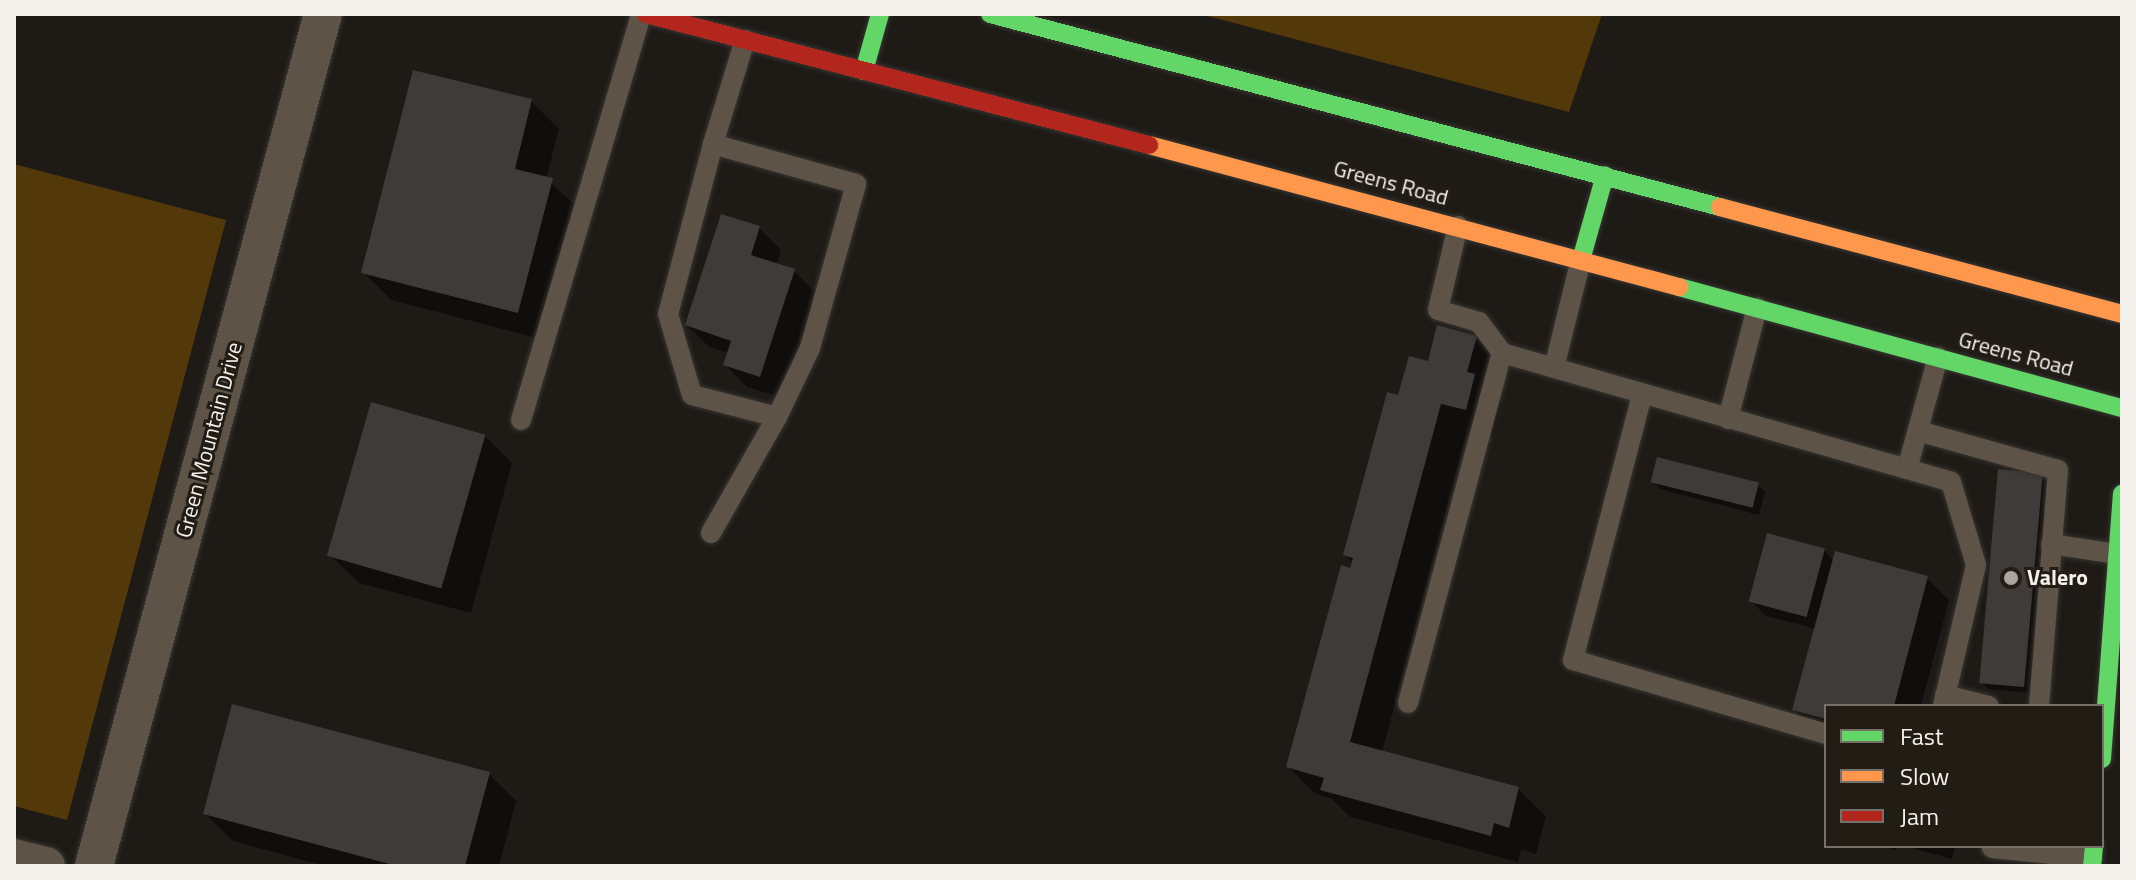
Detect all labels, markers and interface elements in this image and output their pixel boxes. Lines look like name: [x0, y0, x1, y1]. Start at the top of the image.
street label: Greens Road: [1331, 155, 1451, 211]
street label: Greens Road: [1956, 326, 2076, 382]
street label: Green Mountain Drive: [170, 339, 248, 541]
place label: Valero: [2027, 565, 2088, 591]
marker: Valero: [2002, 569, 2020, 587]
legend: [1824, 704, 2104, 848]
text: Fast: [1900, 718, 1943, 754]
text: Slow: [1900, 758, 1949, 794]
text: Jam: [1900, 798, 1939, 834]

